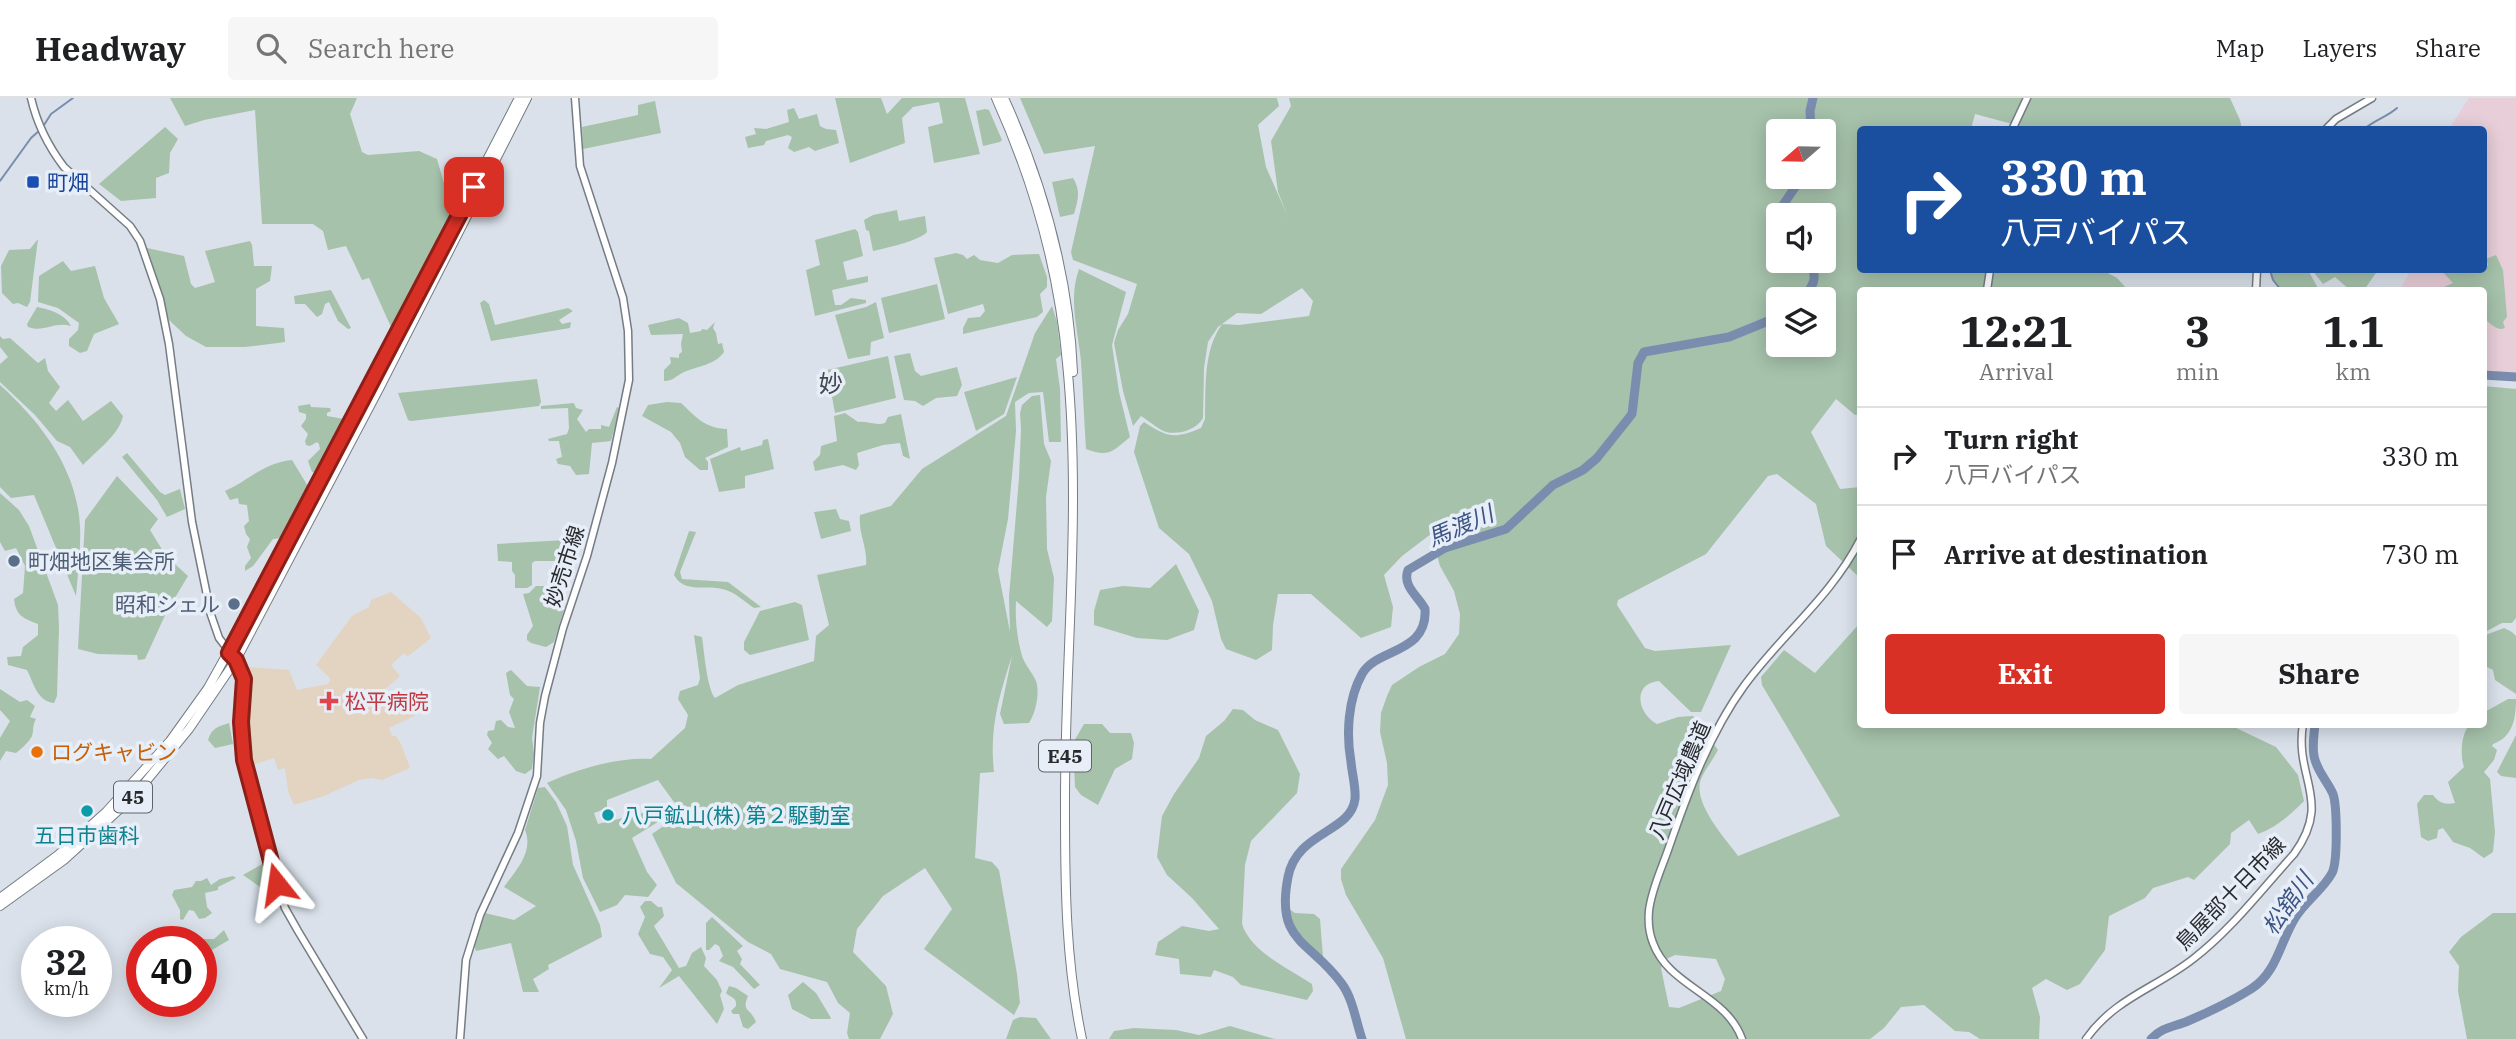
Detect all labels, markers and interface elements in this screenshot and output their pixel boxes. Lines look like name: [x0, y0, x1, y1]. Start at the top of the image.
search box: [228, 17, 718, 80]
text: Headway: [35, 27, 186, 70]
icon: search: [252, 29, 290, 67]
text: Search here: [308, 31, 454, 65]
text: Map: [2216, 32, 2264, 64]
text: Layers: [2302, 32, 2377, 64]
text: Share: [2415, 32, 2481, 64]
north arrow: [1766, 119, 1836, 189]
map controls: [1766, 119, 1836, 357]
text: 330 m: [2000, 145, 2147, 208]
icon: right: [1885, 154, 1976, 245]
pin: [444, 157, 504, 217]
place label: 町畑: [47, 168, 89, 196]
icon: arrive: [455, 168, 493, 206]
marker: 町畑: [25, 174, 41, 190]
button: sound: [1766, 203, 1836, 273]
text: 八戸バイパス: [2000, 211, 2191, 253]
button: layers: [1766, 287, 1836, 357]
text: 12:21: [1960, 304, 2073, 359]
text: 3: [2185, 304, 2210, 359]
text: 1.1: [2322, 304, 2384, 359]
text: Arrival: [1979, 356, 2054, 386]
text: min: [2176, 356, 2220, 386]
text: km: [2336, 356, 2371, 386]
district label: 妙: [819, 367, 843, 399]
text: Turn right: [1944, 422, 2078, 456]
icon: right: [1885, 437, 1923, 475]
text: 330 m: [2381, 439, 2459, 473]
text: 八戸バイパス: [1944, 459, 2082, 489]
water label: 馬渡川: [1422, 497, 1500, 552]
street label: 妙売市線: [538, 522, 590, 610]
icon: arrive: [1885, 535, 1923, 573]
text: Arrive at destination: [1944, 537, 2208, 571]
text: 730 m: [2381, 537, 2459, 571]
place label: 町畑地区集会所: [28, 547, 175, 575]
marker: 町畑地区集会所: [6, 553, 22, 569]
place label: 昭和シェル: [115, 590, 220, 618]
marker: 昭和シェル: [226, 596, 242, 612]
button: Exit: [1885, 634, 2165, 714]
button: Share: [2179, 634, 2459, 714]
place label: 松平病院: [345, 687, 429, 715]
marker: 松平病院: [319, 691, 339, 711]
street label: 八戸広域農道: [1641, 717, 1717, 843]
place label: ログキャビン: [51, 738, 177, 766]
road number: E45: [1039, 740, 1091, 772]
marker: ログキャビン: [29, 744, 45, 760]
road number: 45: [114, 782, 152, 812]
place label: 八戸鉱山(株) 第２駆動室: [622, 801, 851, 829]
marker: 五日市歯科: [79, 803, 95, 819]
marker: 八戸鉱山(株) 第２駆動室: [600, 807, 616, 823]
place label: 五日市歯科: [35, 821, 140, 849]
street label: 鳥屋部十日市線: [2169, 830, 2291, 956]
position arrow: [240, 847, 314, 921]
water label: 松舘川: [2255, 864, 2321, 940]
speed limit sign: 40: [126, 926, 217, 1017]
text: 32: [45, 939, 88, 985]
text: km/h: [44, 977, 89, 1000]

